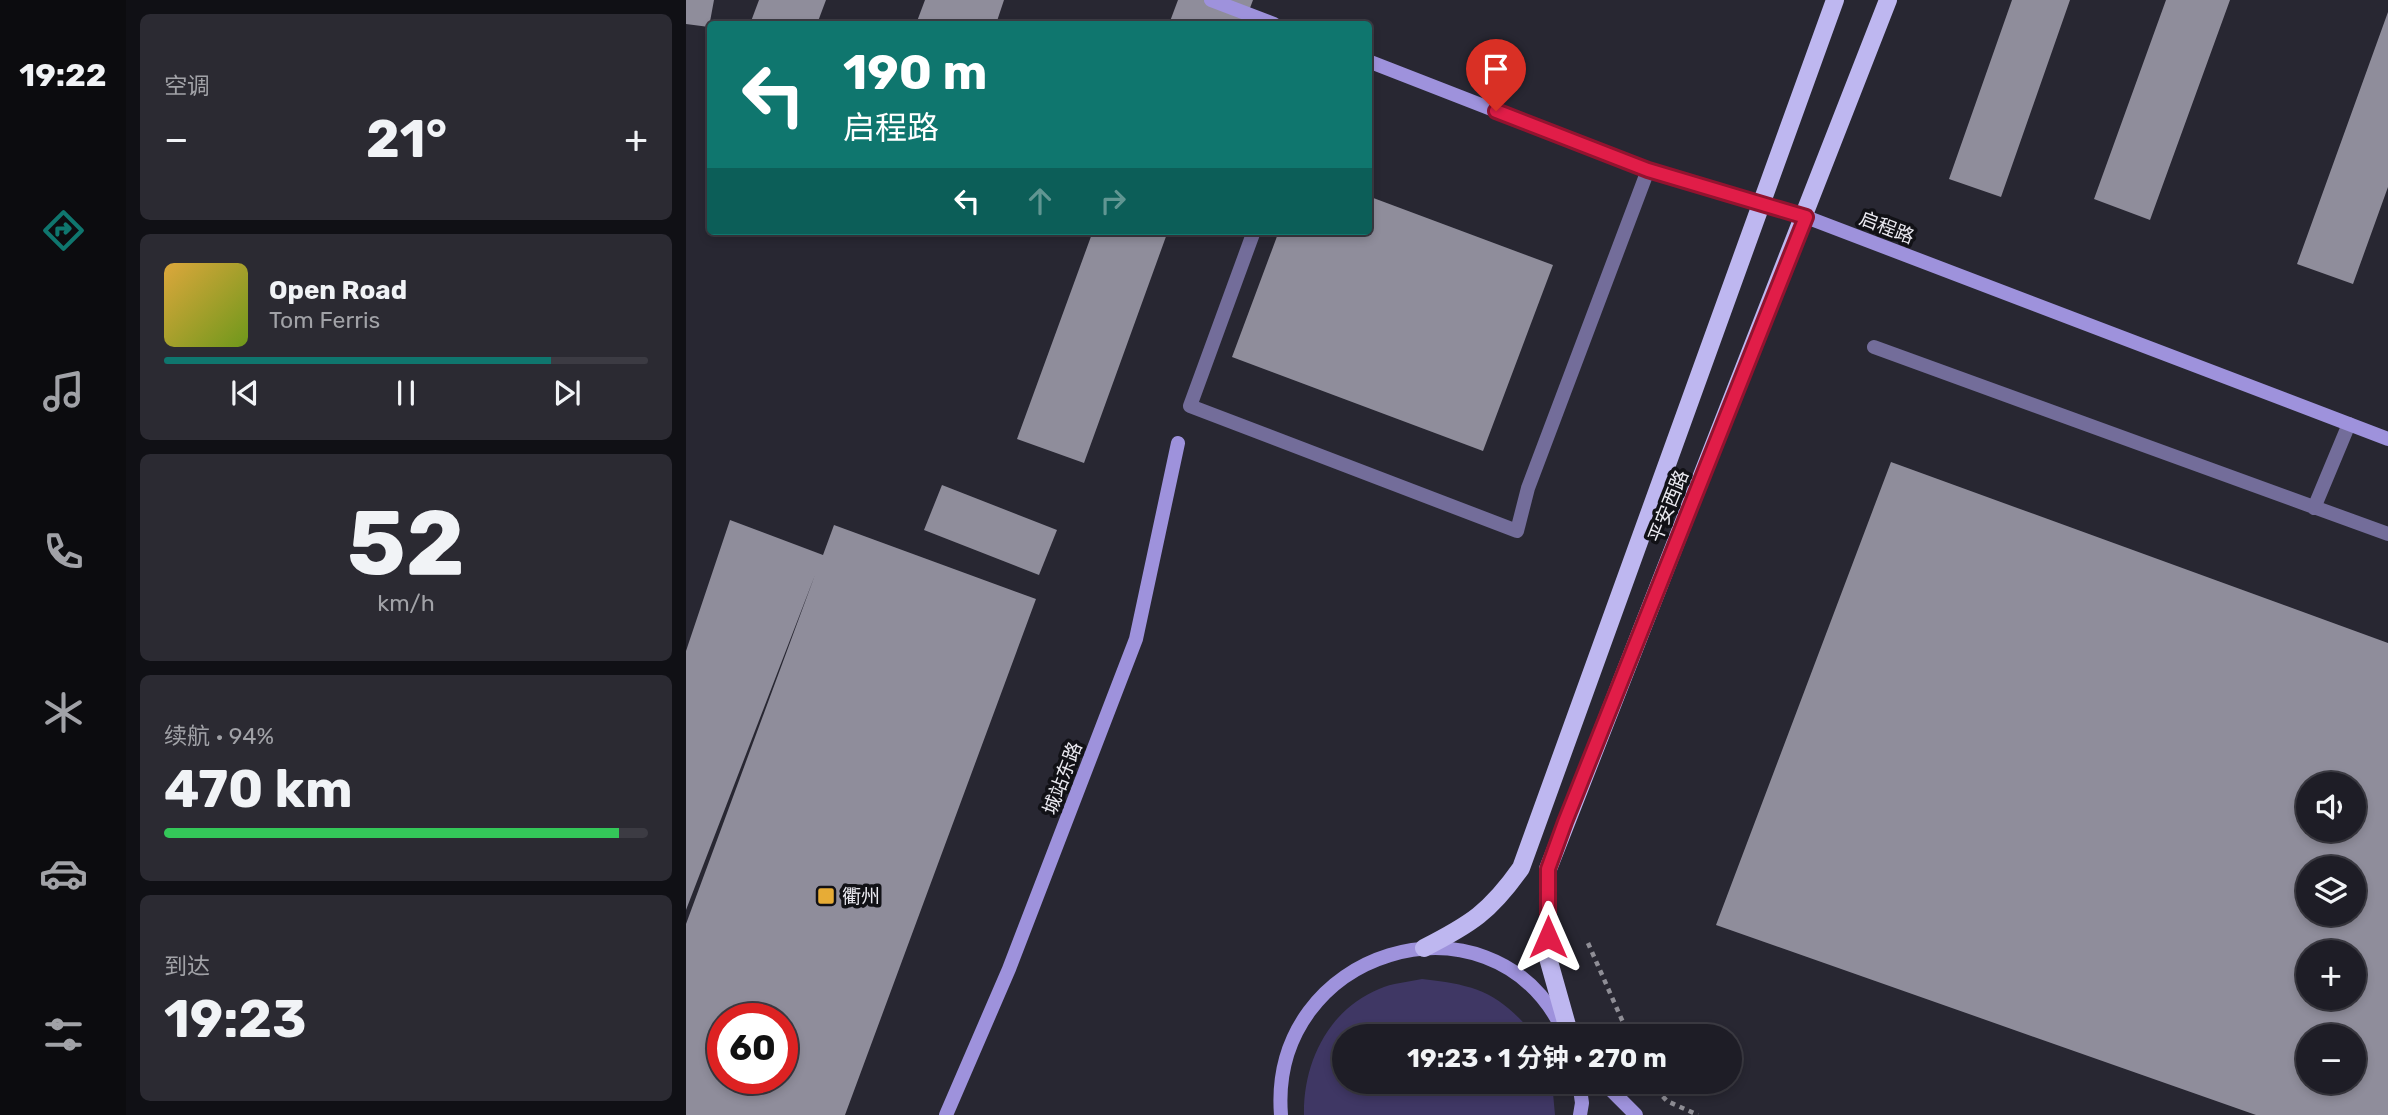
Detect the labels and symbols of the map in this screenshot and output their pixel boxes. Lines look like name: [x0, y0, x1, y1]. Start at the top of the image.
pin: [1466, 39, 1526, 111]
street label: 启程路: [1856, 207, 1918, 248]
street label: 平安西路: [1644, 467, 1693, 546]
street label: 城站东路: [1038, 739, 1087, 818]
place label: 衢州: [842, 885, 880, 908]
marker: 衢州: [816, 886, 836, 906]
position arrow: [1511, 900, 1585, 974]
speed limit sign: 60: [707, 1003, 798, 1094]

